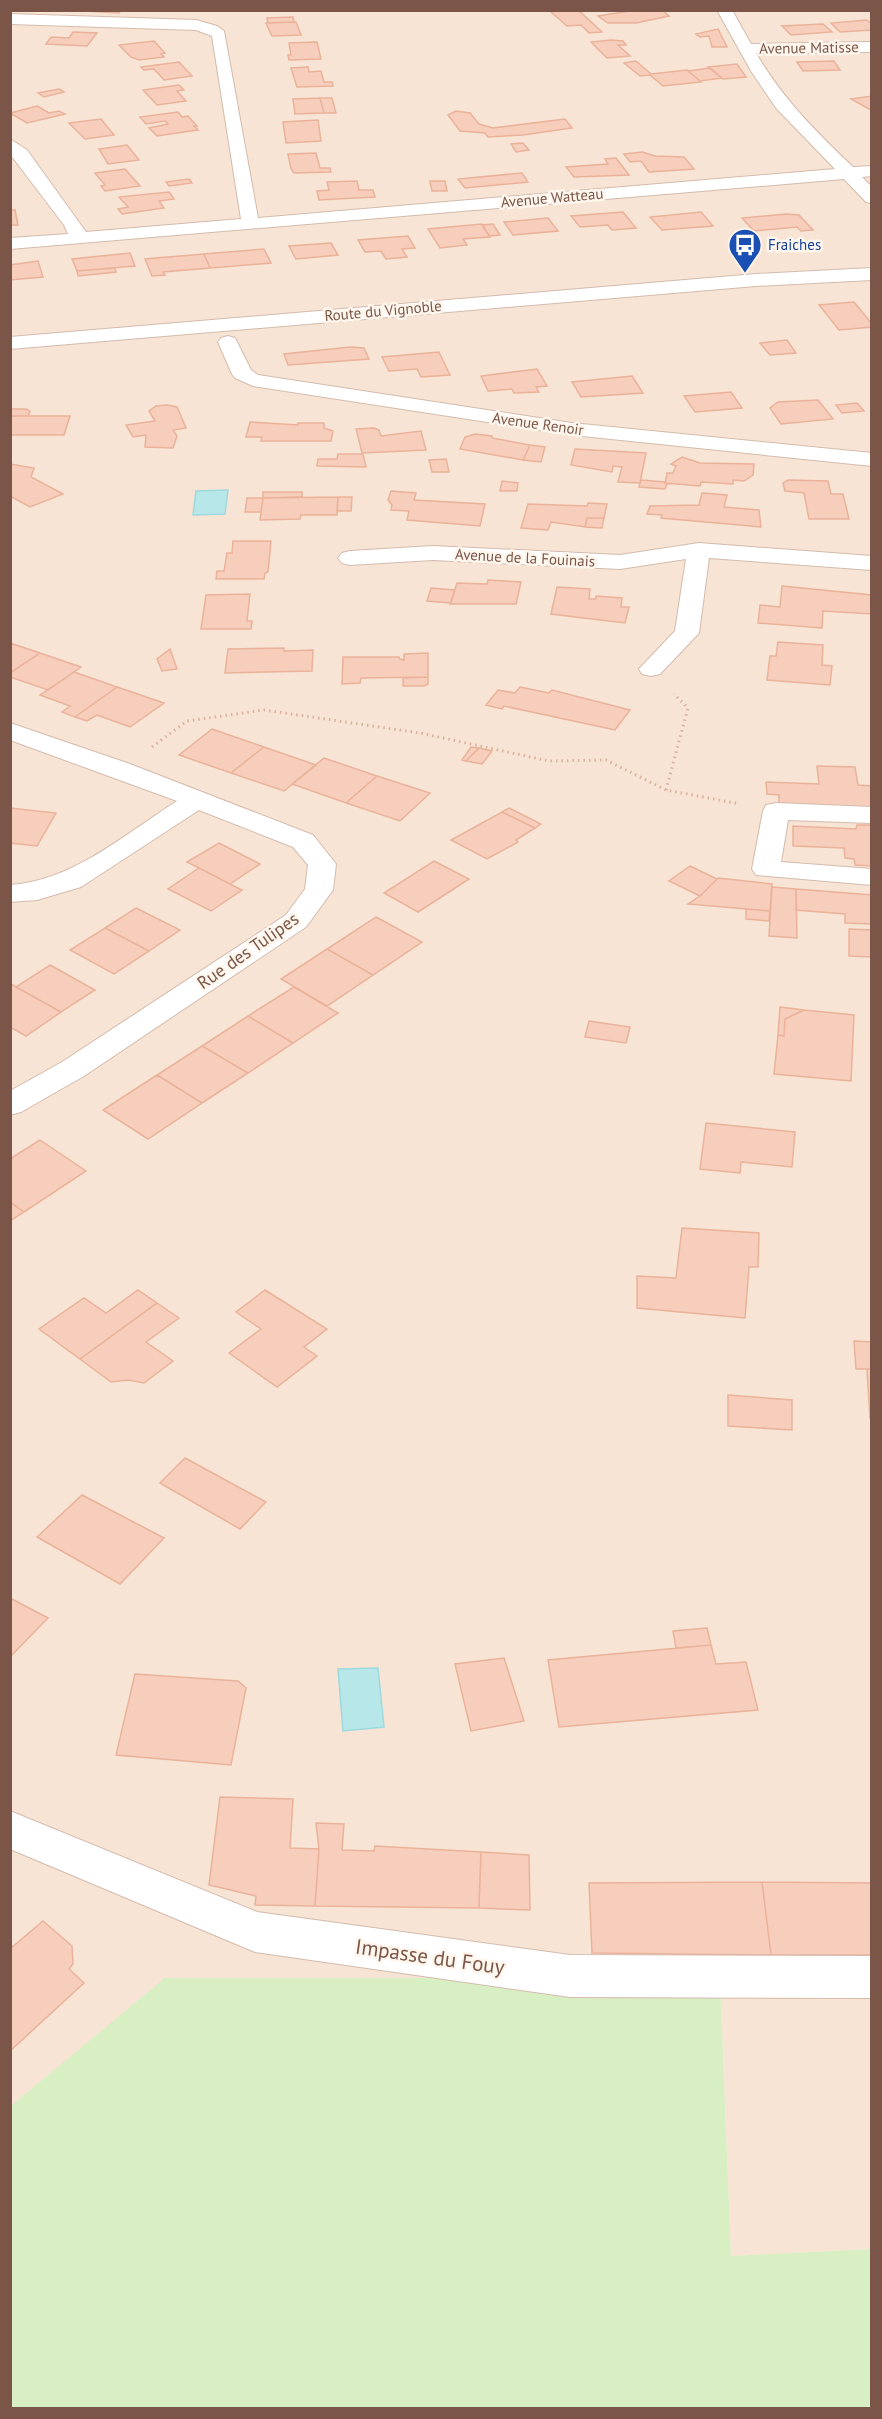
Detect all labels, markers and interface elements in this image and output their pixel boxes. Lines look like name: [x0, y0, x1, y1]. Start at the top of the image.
street label: Avenue Matisse: [759, 37, 859, 58]
street label: Avenue Watteau: [500, 184, 604, 211]
bus stop icon: Fraiches: [727, 227, 763, 274]
place label: Fraiches: [768, 235, 821, 254]
street label: Route du Vignoble: [324, 296, 442, 325]
street label: Avenue Renoir: [491, 408, 585, 439]
street label: Avenue de la Fouinais: [454, 544, 596, 571]
street label: Rue des Tulipes: [192, 907, 303, 994]
street label: Impasse du Fouy: [354, 1933, 507, 1980]

